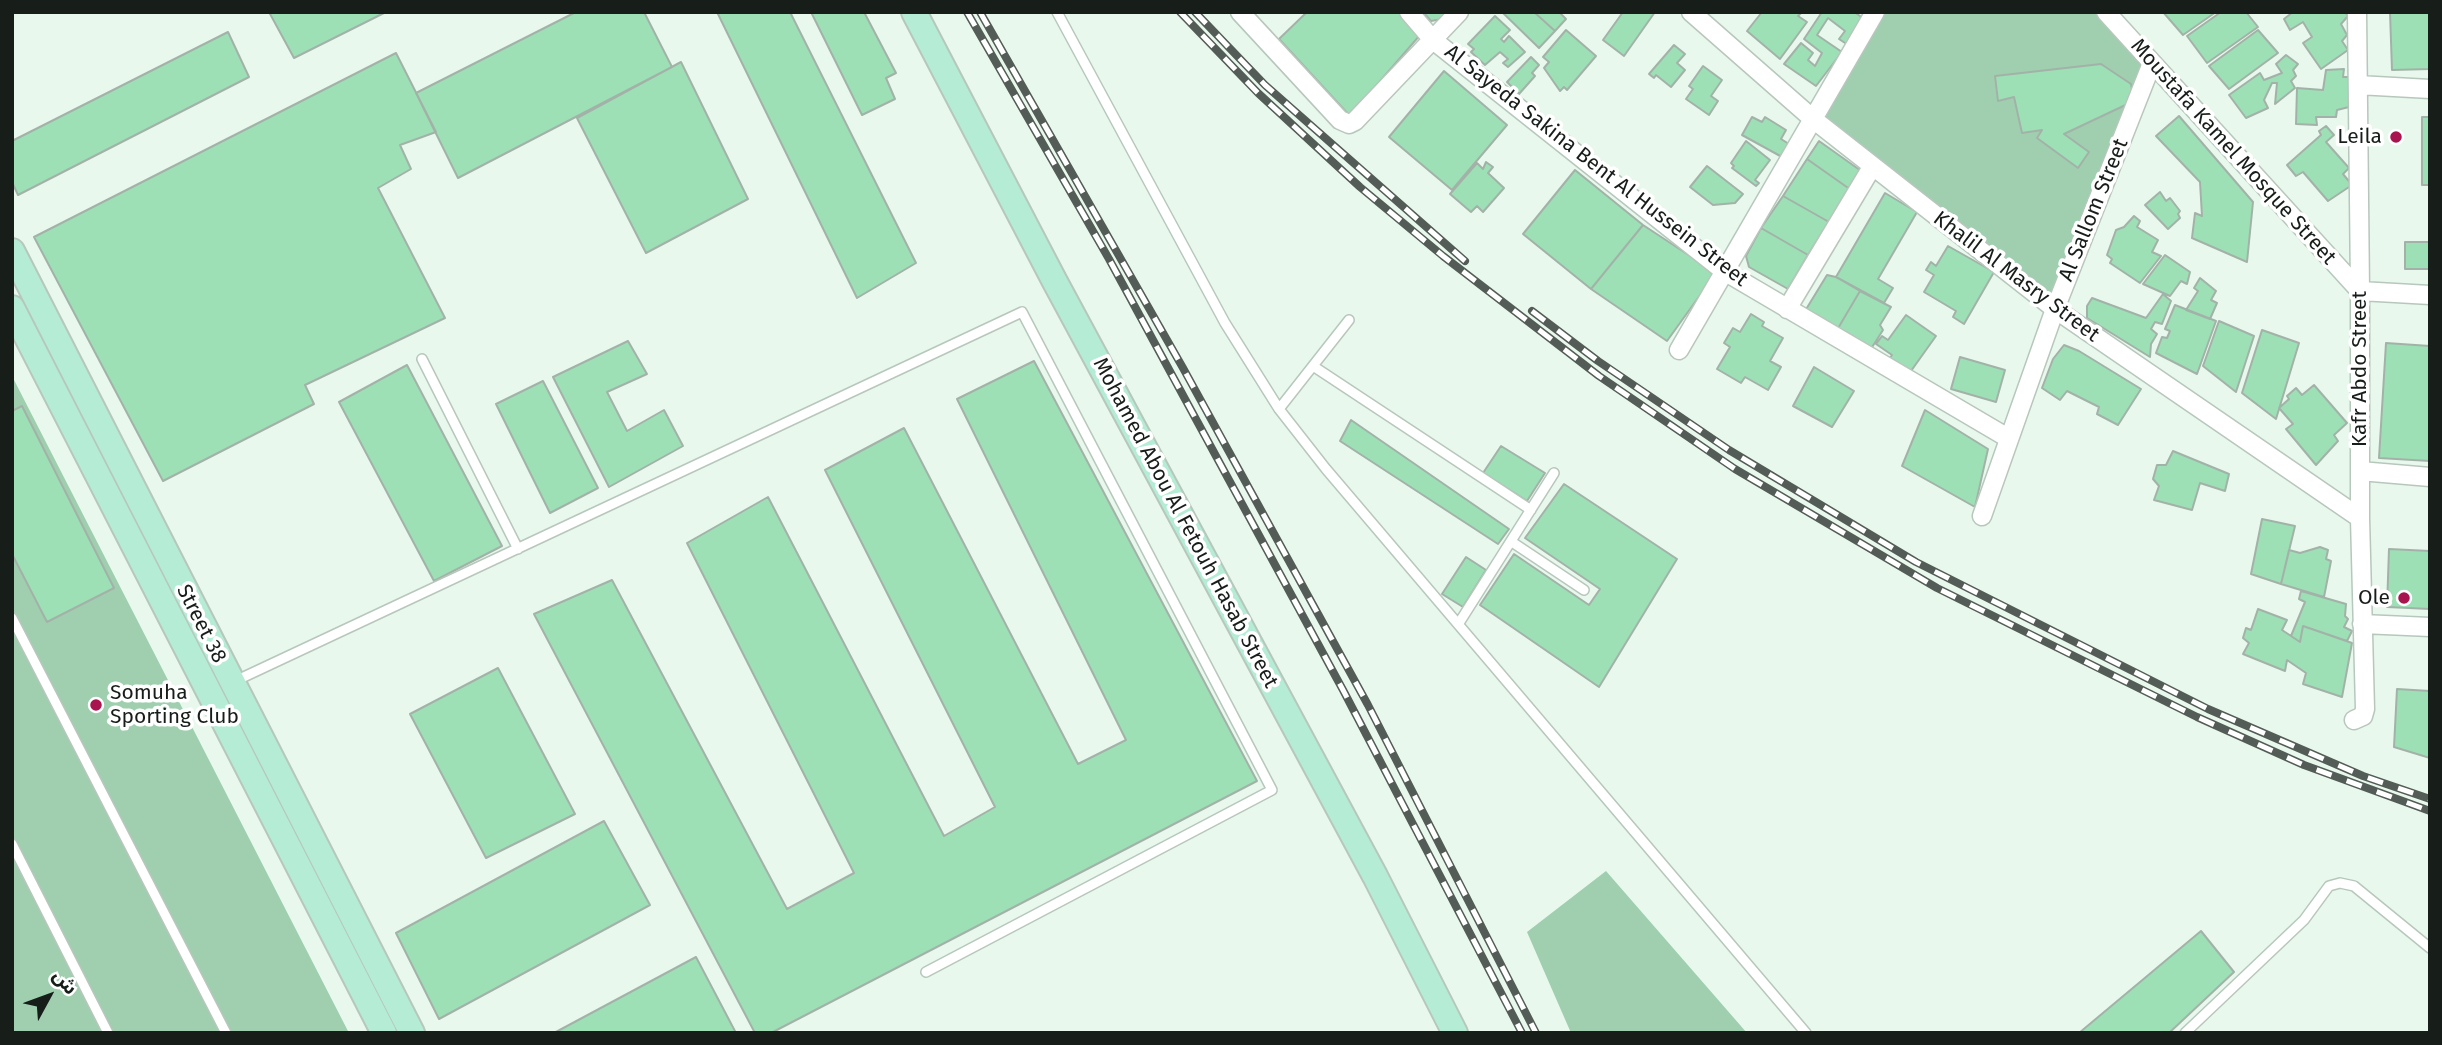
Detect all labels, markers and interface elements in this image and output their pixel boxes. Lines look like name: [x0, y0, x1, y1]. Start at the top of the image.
street label: Moustafa Kamel Mosque Street: [2125, 34, 2341, 270]
street label: Al Sayeda Sakina Bent Al Hussein Street: [1439, 40, 1753, 292]
place label: Leila: [2337, 124, 2382, 150]
marker: Leila: [2388, 129, 2404, 145]
street label: Al Sallom Street: [2054, 135, 2134, 285]
street label: Khalil Al Masry Street: [1928, 206, 2104, 348]
street label: Kafr Abdo Street: [2347, 291, 2373, 447]
street label: Mohamed Abou Al Fetouh Hasab Street: [1087, 354, 1283, 692]
street label: Street 38: [171, 581, 231, 667]
place label: Ole: [2358, 585, 2390, 611]
marker: Ole: [2396, 590, 2412, 606]
place label: Somuha Sporting Club: [110, 680, 239, 730]
marker: Somuha Sporting Club: [88, 697, 104, 713]
north arrow: [14, 961, 84, 1031]
text: ش: [48, 965, 82, 999]

